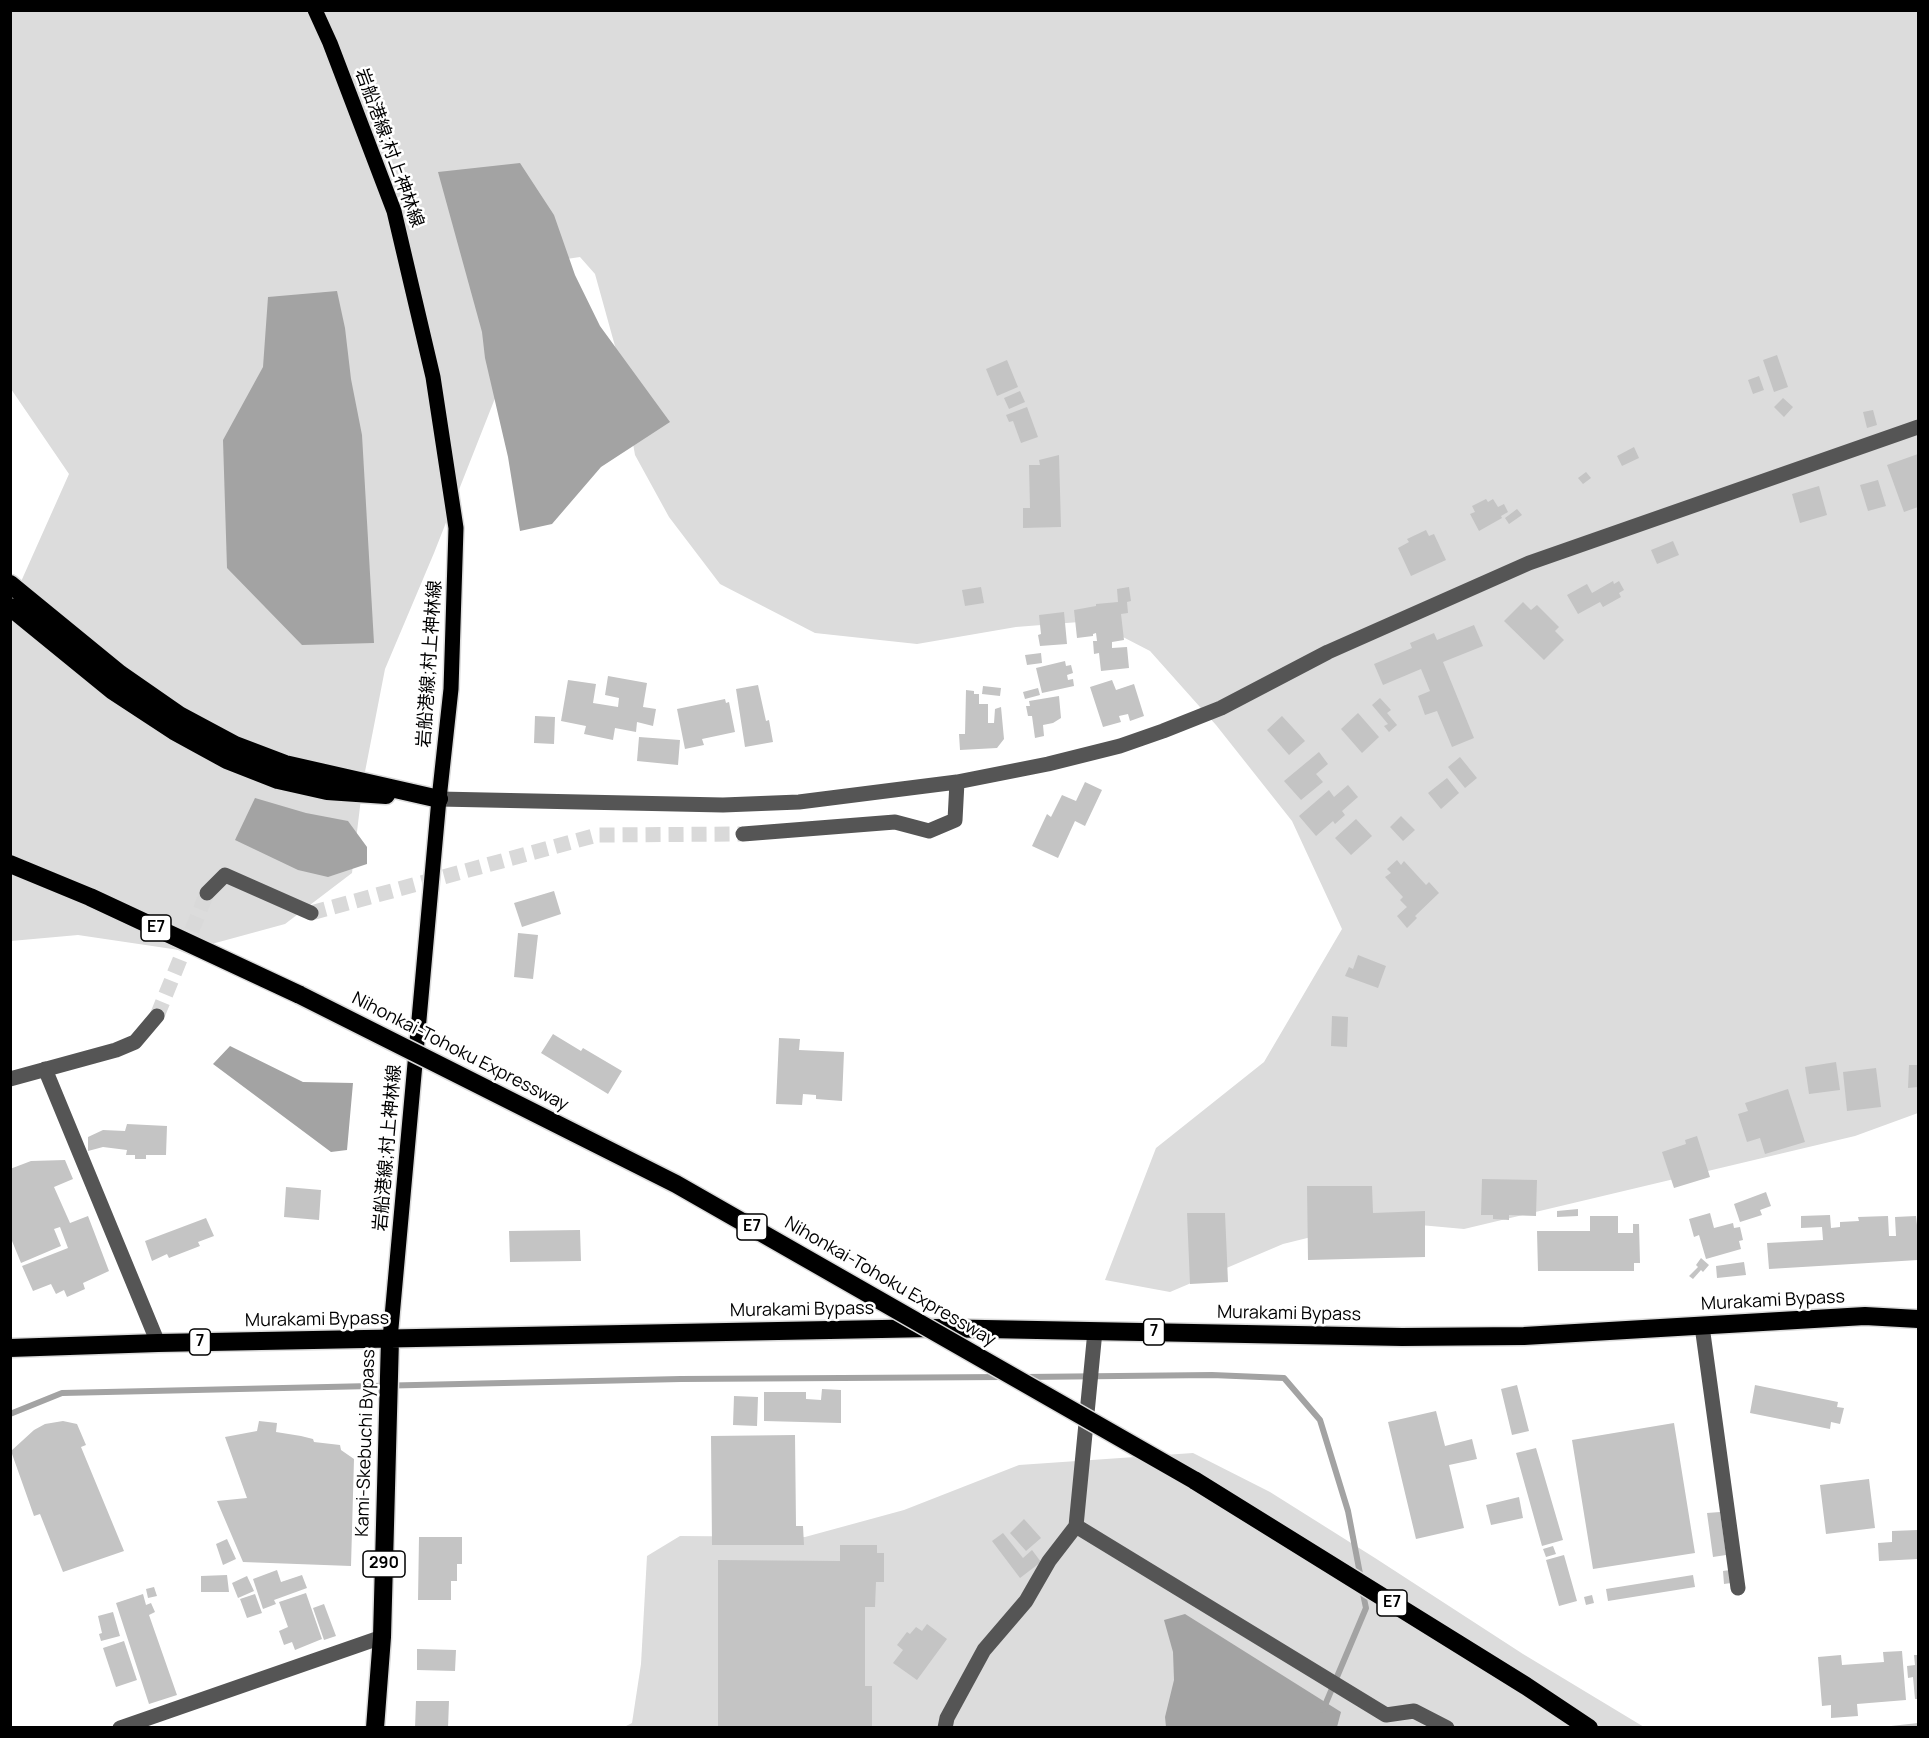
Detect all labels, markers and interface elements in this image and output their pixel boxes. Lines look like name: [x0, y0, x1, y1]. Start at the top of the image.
street label: 岩船港線;村上神林線: [350, 66, 428, 230]
street label: 岩船港線;村上神林線: [413, 580, 447, 748]
road number: E7: [141, 915, 171, 941]
street label: Nihonkai-Tohoku Expressway: [348, 988, 572, 1116]
street label: 岩船港線;村上神林線: [370, 1064, 406, 1232]
street label: Nihonkai-Tohoku Expressway: [781, 1213, 999, 1351]
road number: E7: [737, 1214, 767, 1240]
street label: Murakami Bypass: [1701, 1286, 1845, 1316]
street label: Murakami Bypass: [730, 1298, 874, 1322]
street label: Murakami Bypass: [1217, 1302, 1361, 1326]
street label: Murakami Bypass: [245, 1308, 389, 1332]
road number: 7: [1144, 1319, 1164, 1345]
road number: 7: [190, 1329, 210, 1355]
street label: Kami-Skebuchi Bypass: [352, 1349, 380, 1537]
road number: 290: [363, 1551, 405, 1577]
road number: E7: [1377, 1590, 1407, 1616]

